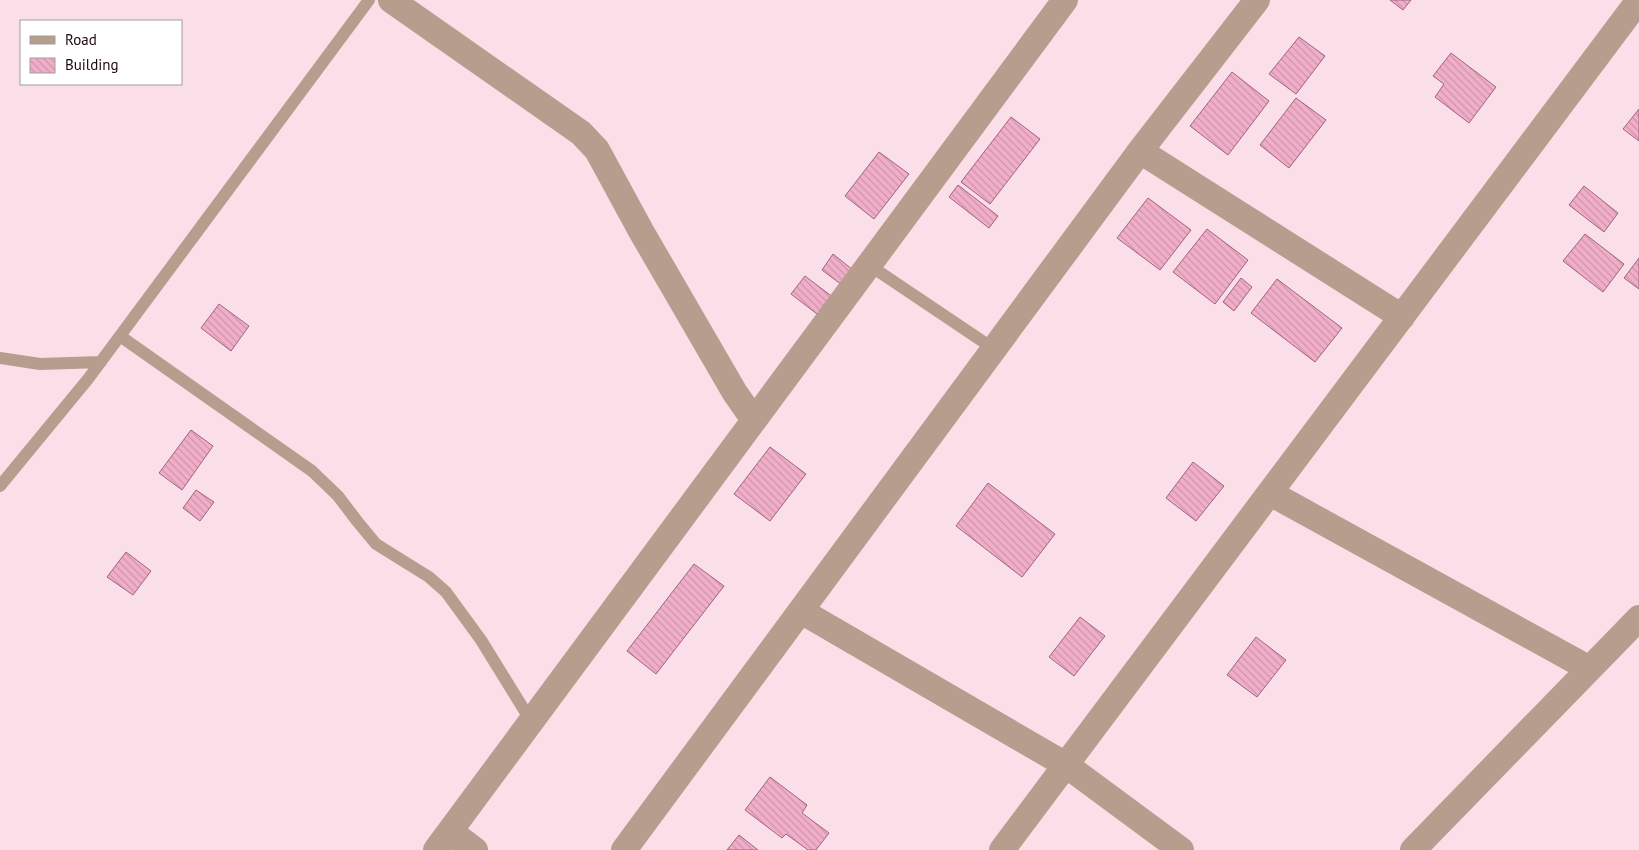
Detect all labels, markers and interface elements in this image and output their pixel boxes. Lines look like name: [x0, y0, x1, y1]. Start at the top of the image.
legend: [20, 20, 182, 85]
text: Road: [65, 30, 97, 49]
text: Building: [65, 55, 119, 74]

